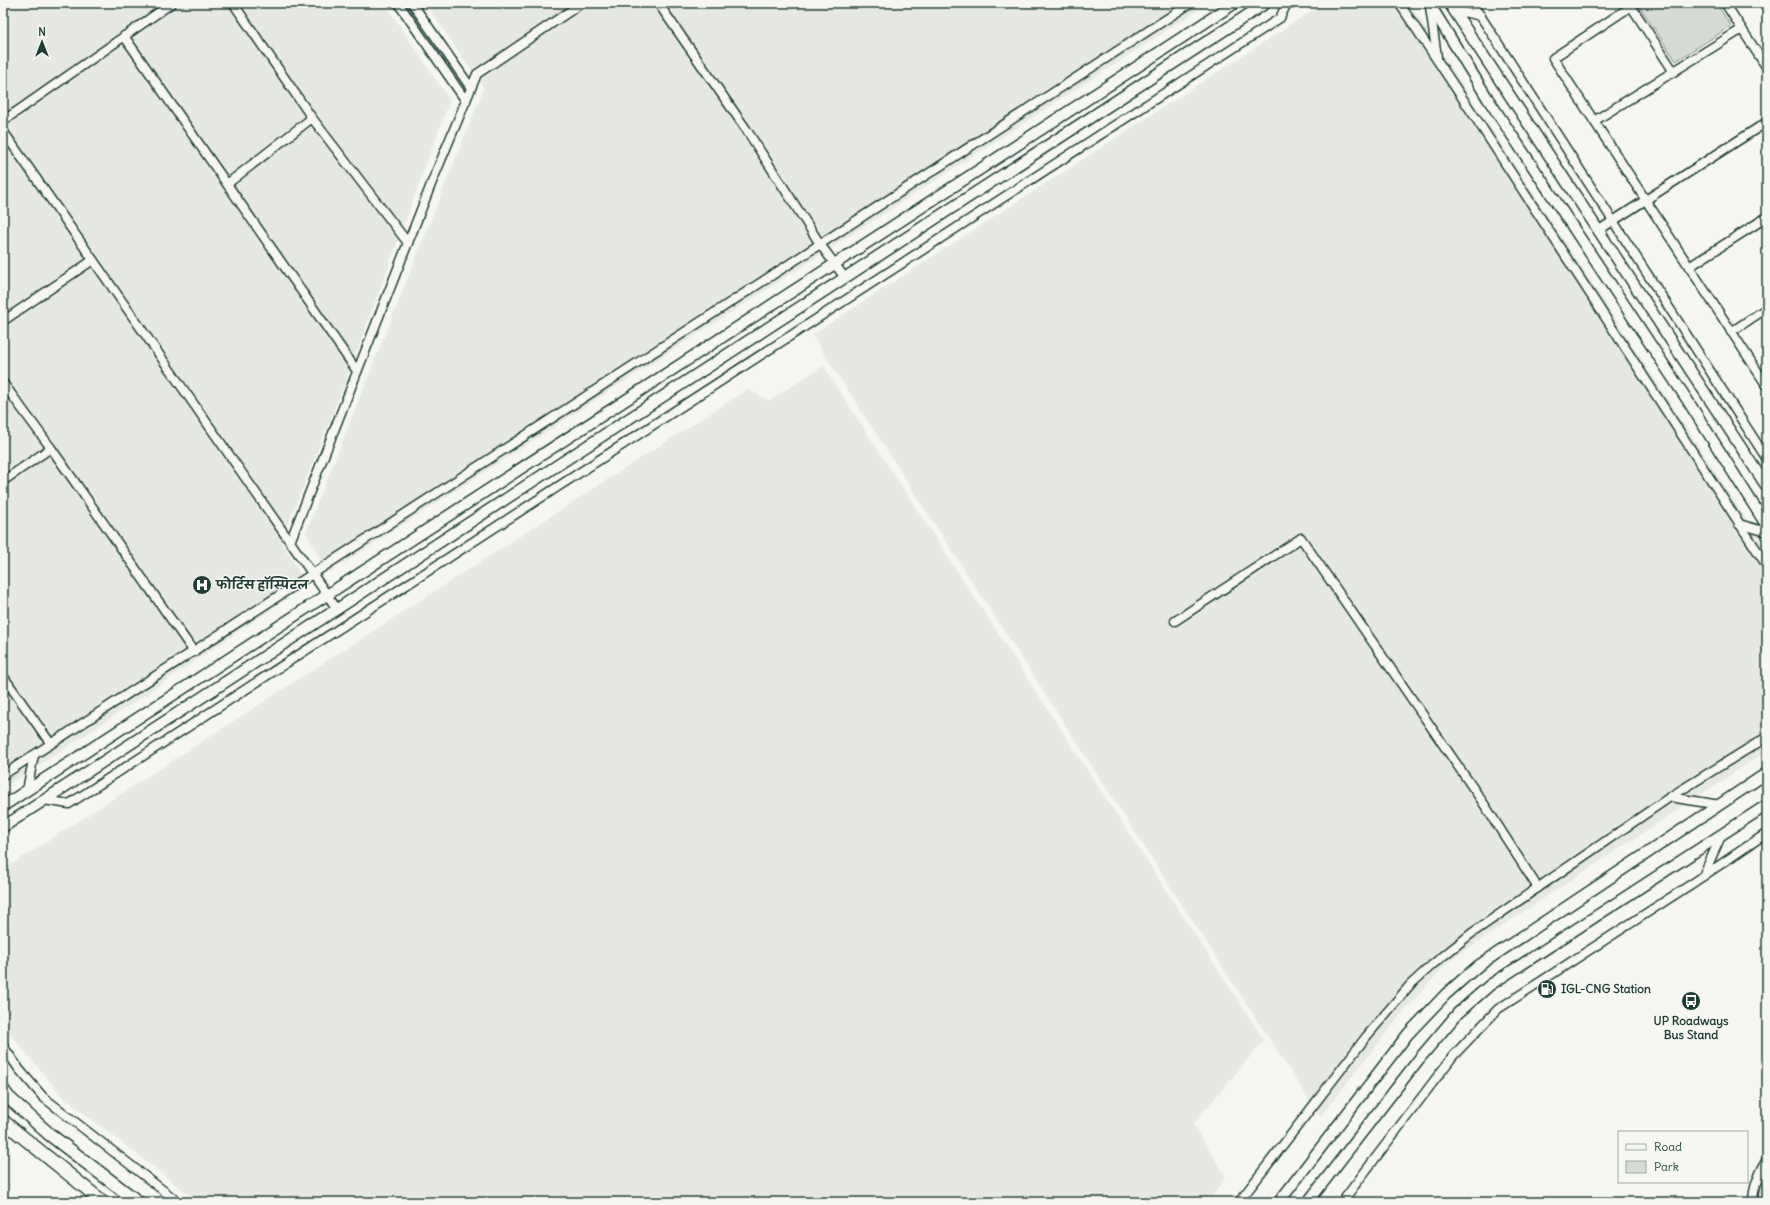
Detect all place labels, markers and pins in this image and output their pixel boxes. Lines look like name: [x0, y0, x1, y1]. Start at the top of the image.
hospital icon: फोर्टिस हॉस्पिटल: [191, 574, 213, 596]
place label: फोर्टिस हॉस्पिटल: [215, 575, 310, 592]
fuel station icon: IGL-CNG Station: [1536, 978, 1558, 1000]
place label: IGL-CNG Station: [1561, 981, 1651, 996]
bus stop icon: UP Roadways Bus Stand: [1680, 990, 1702, 1012]
place label: UP Roadways Bus Stand: [1654, 1013, 1729, 1042]

